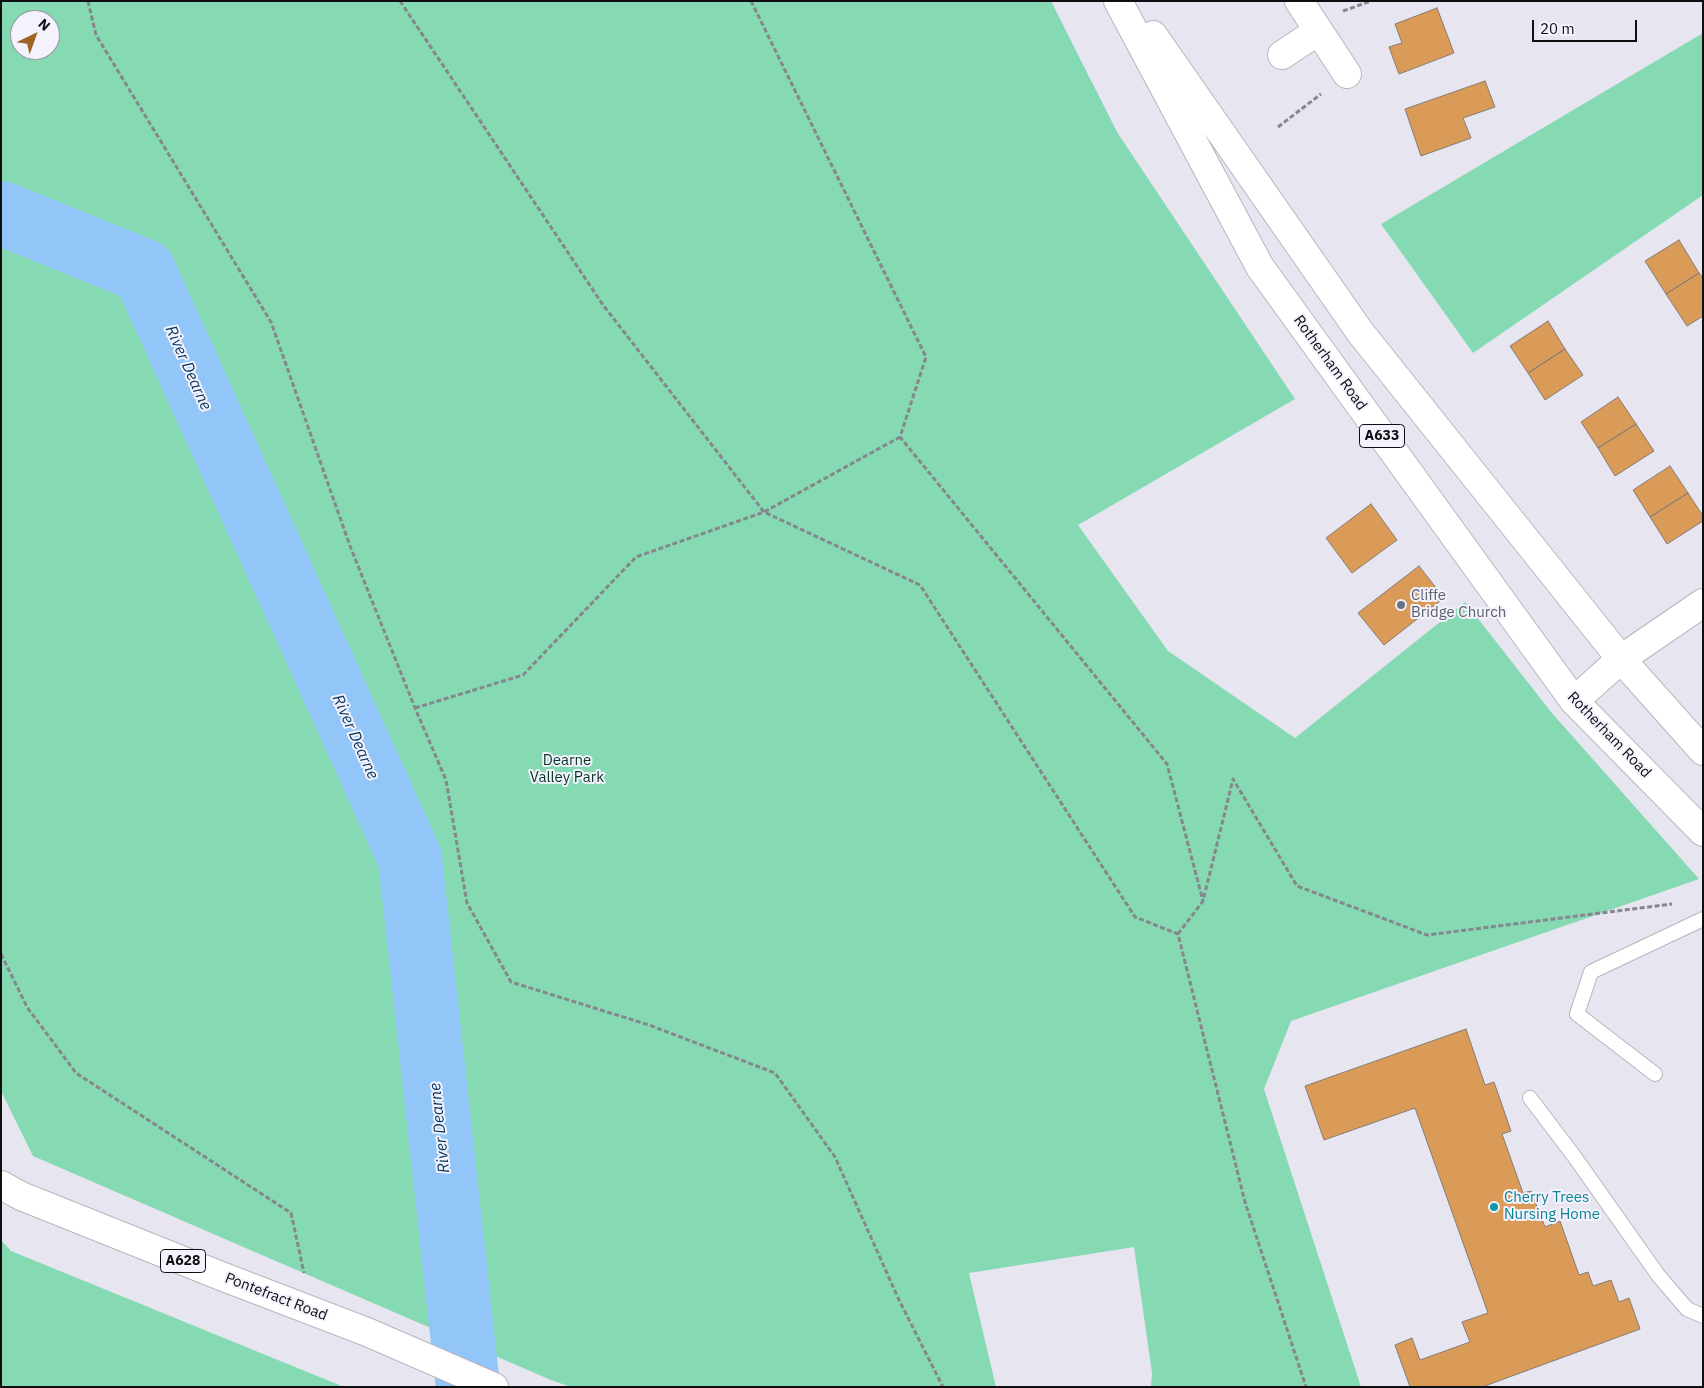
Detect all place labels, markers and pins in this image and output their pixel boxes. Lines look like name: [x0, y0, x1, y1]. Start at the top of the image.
place label: Cliffe Bridge Church: [1411, 587, 1506, 622]
marker: Cliffe Bridge Church: [1395, 599, 1407, 611]
place label: Cherry Trees Nursing Home: [1504, 1189, 1600, 1224]
marker: Cherry Trees Nursing Home: [1488, 1201, 1500, 1213]

